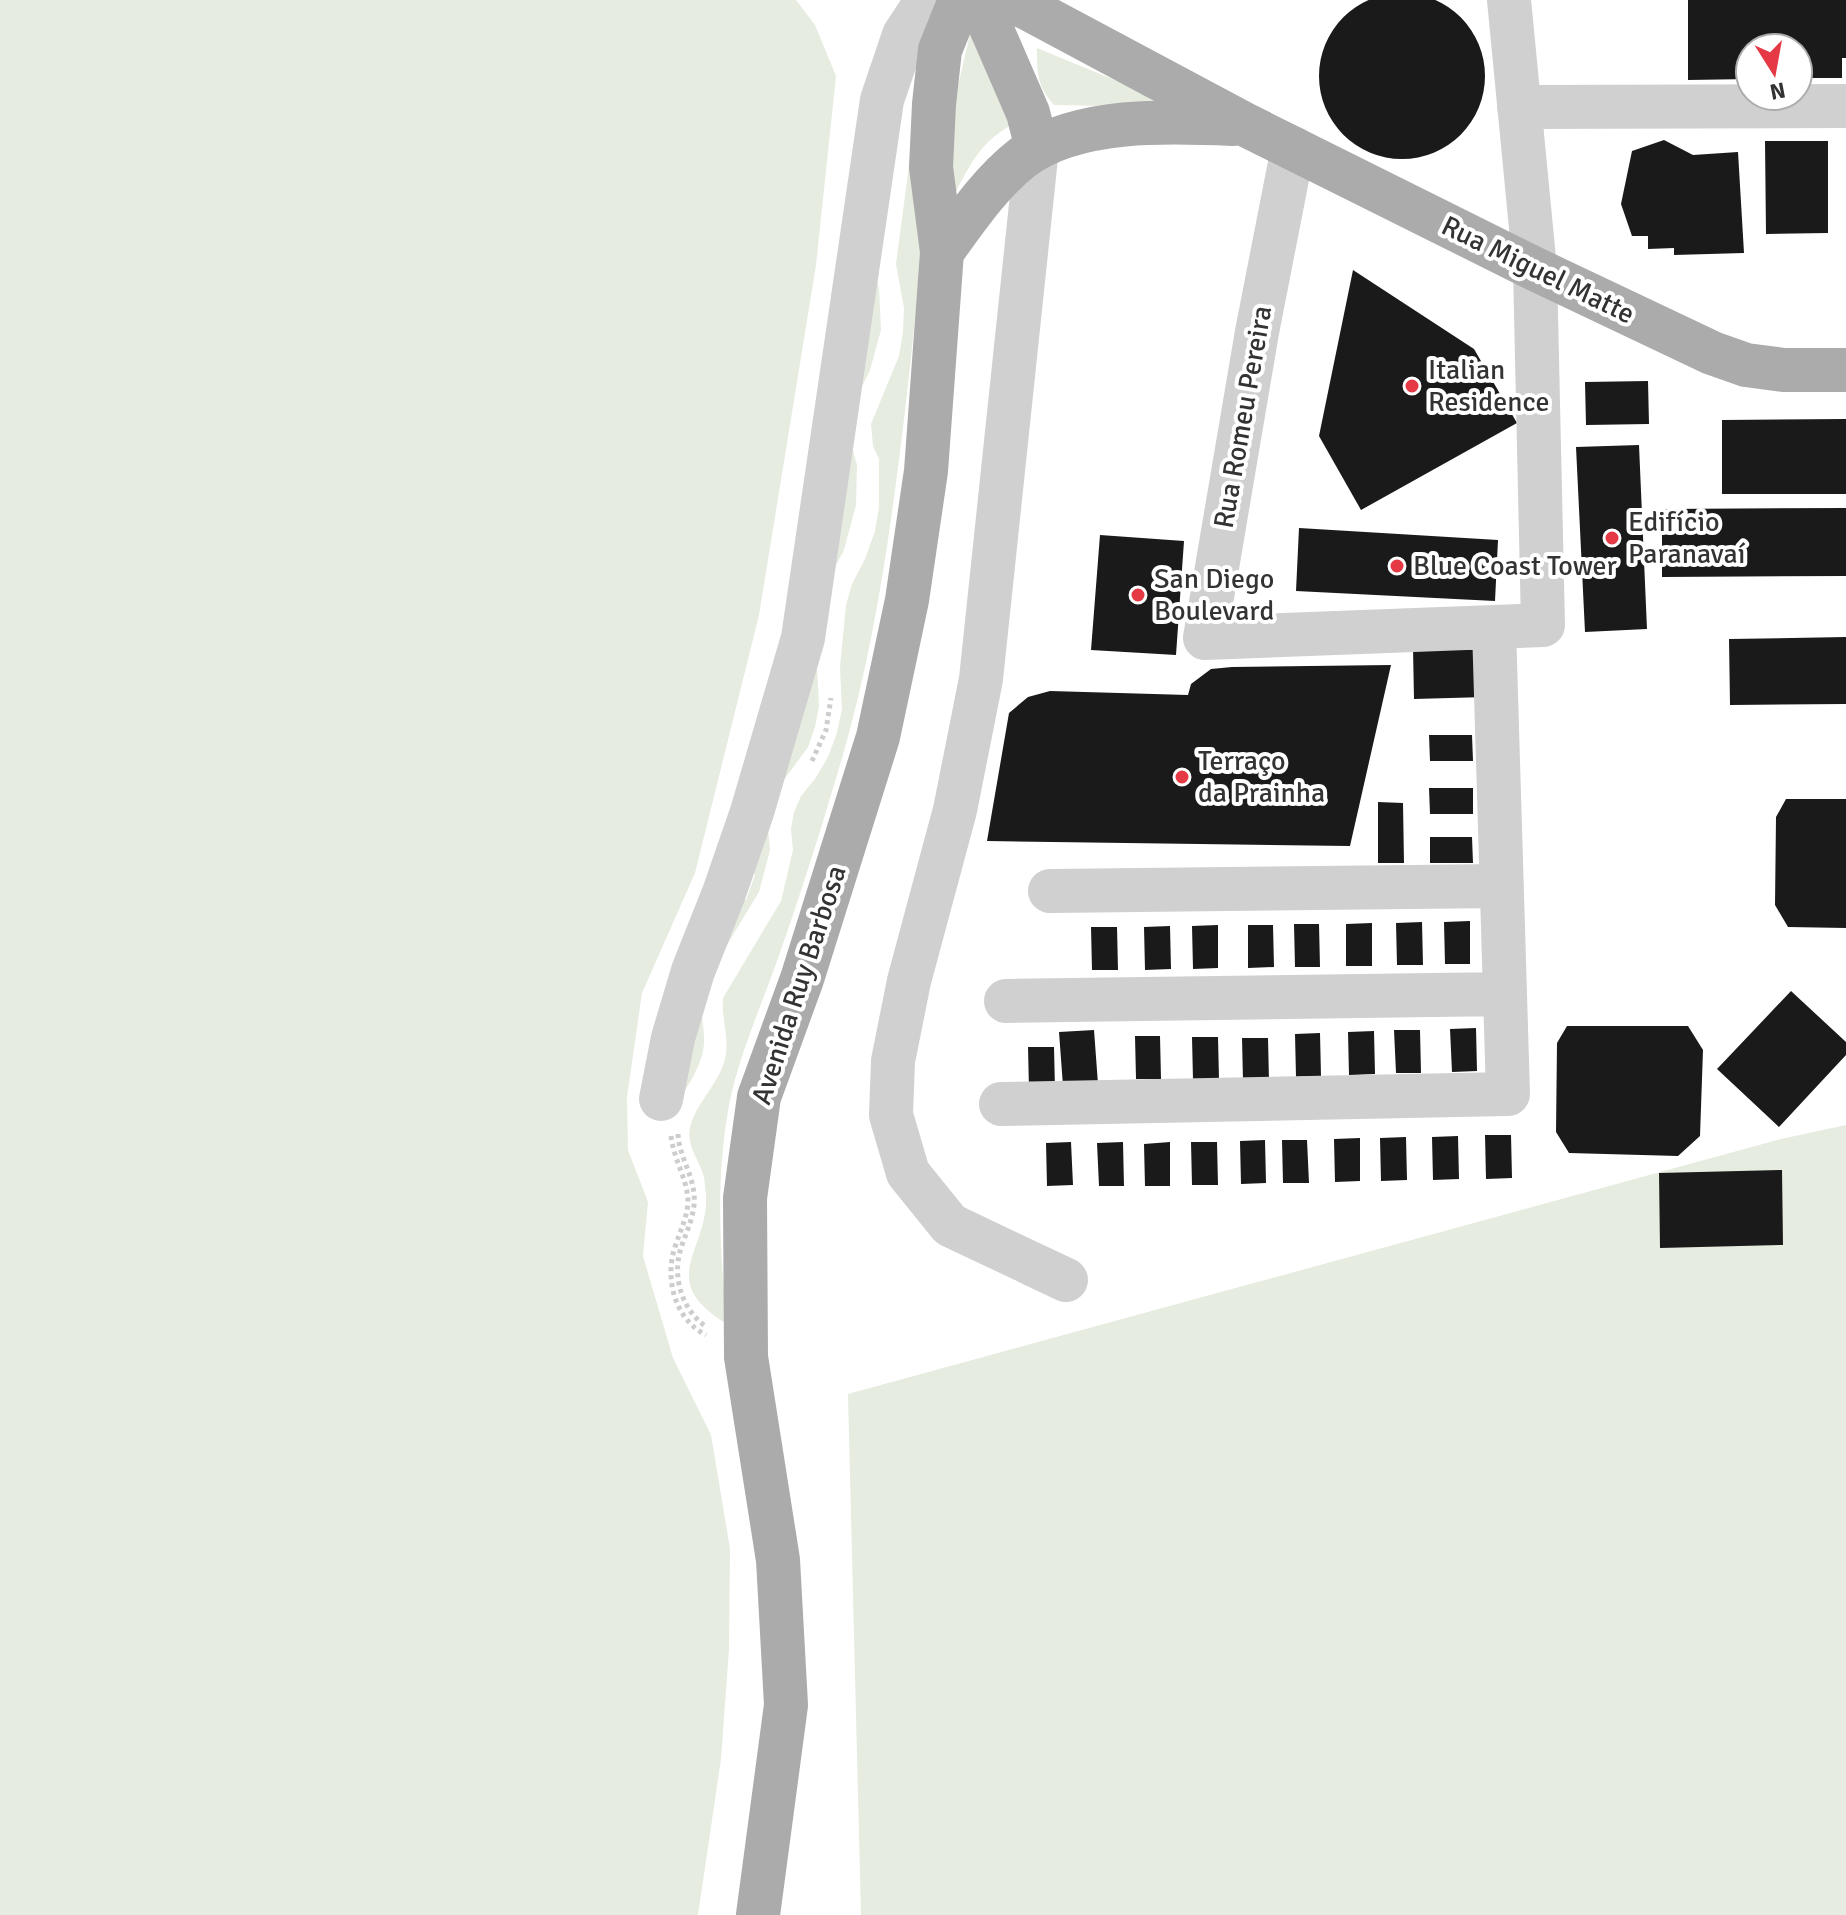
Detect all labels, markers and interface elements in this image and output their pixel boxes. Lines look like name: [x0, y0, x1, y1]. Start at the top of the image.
north arrow: [1734, 32, 1814, 112]
text: N: [1768, 76, 1788, 106]
street label: Rua Miguel Matte: [1436, 209, 1640, 331]
street label: Rua Romeu Pereira: [1207, 303, 1279, 531]
place label: Italian Residence: [1428, 353, 1550, 419]
marker: Italian Residence: [1403, 377, 1421, 395]
place label: Edifício Paranavaí: [1628, 505, 1746, 571]
marker: Edifício Paranavaí: [1603, 529, 1621, 547]
place label: Blue Coast Tower: [1413, 549, 1618, 583]
marker: Blue Coast Tower: [1388, 557, 1406, 575]
place label: San Diego Boulevard: [1154, 562, 1274, 628]
marker: San Diego Boulevard: [1129, 586, 1147, 604]
place label: Terraço da Prainha: [1198, 744, 1325, 810]
marker: Terraço da Prainha: [1173, 768, 1191, 786]
street label: Avenida Ruy Barbosa: [744, 861, 854, 1109]

